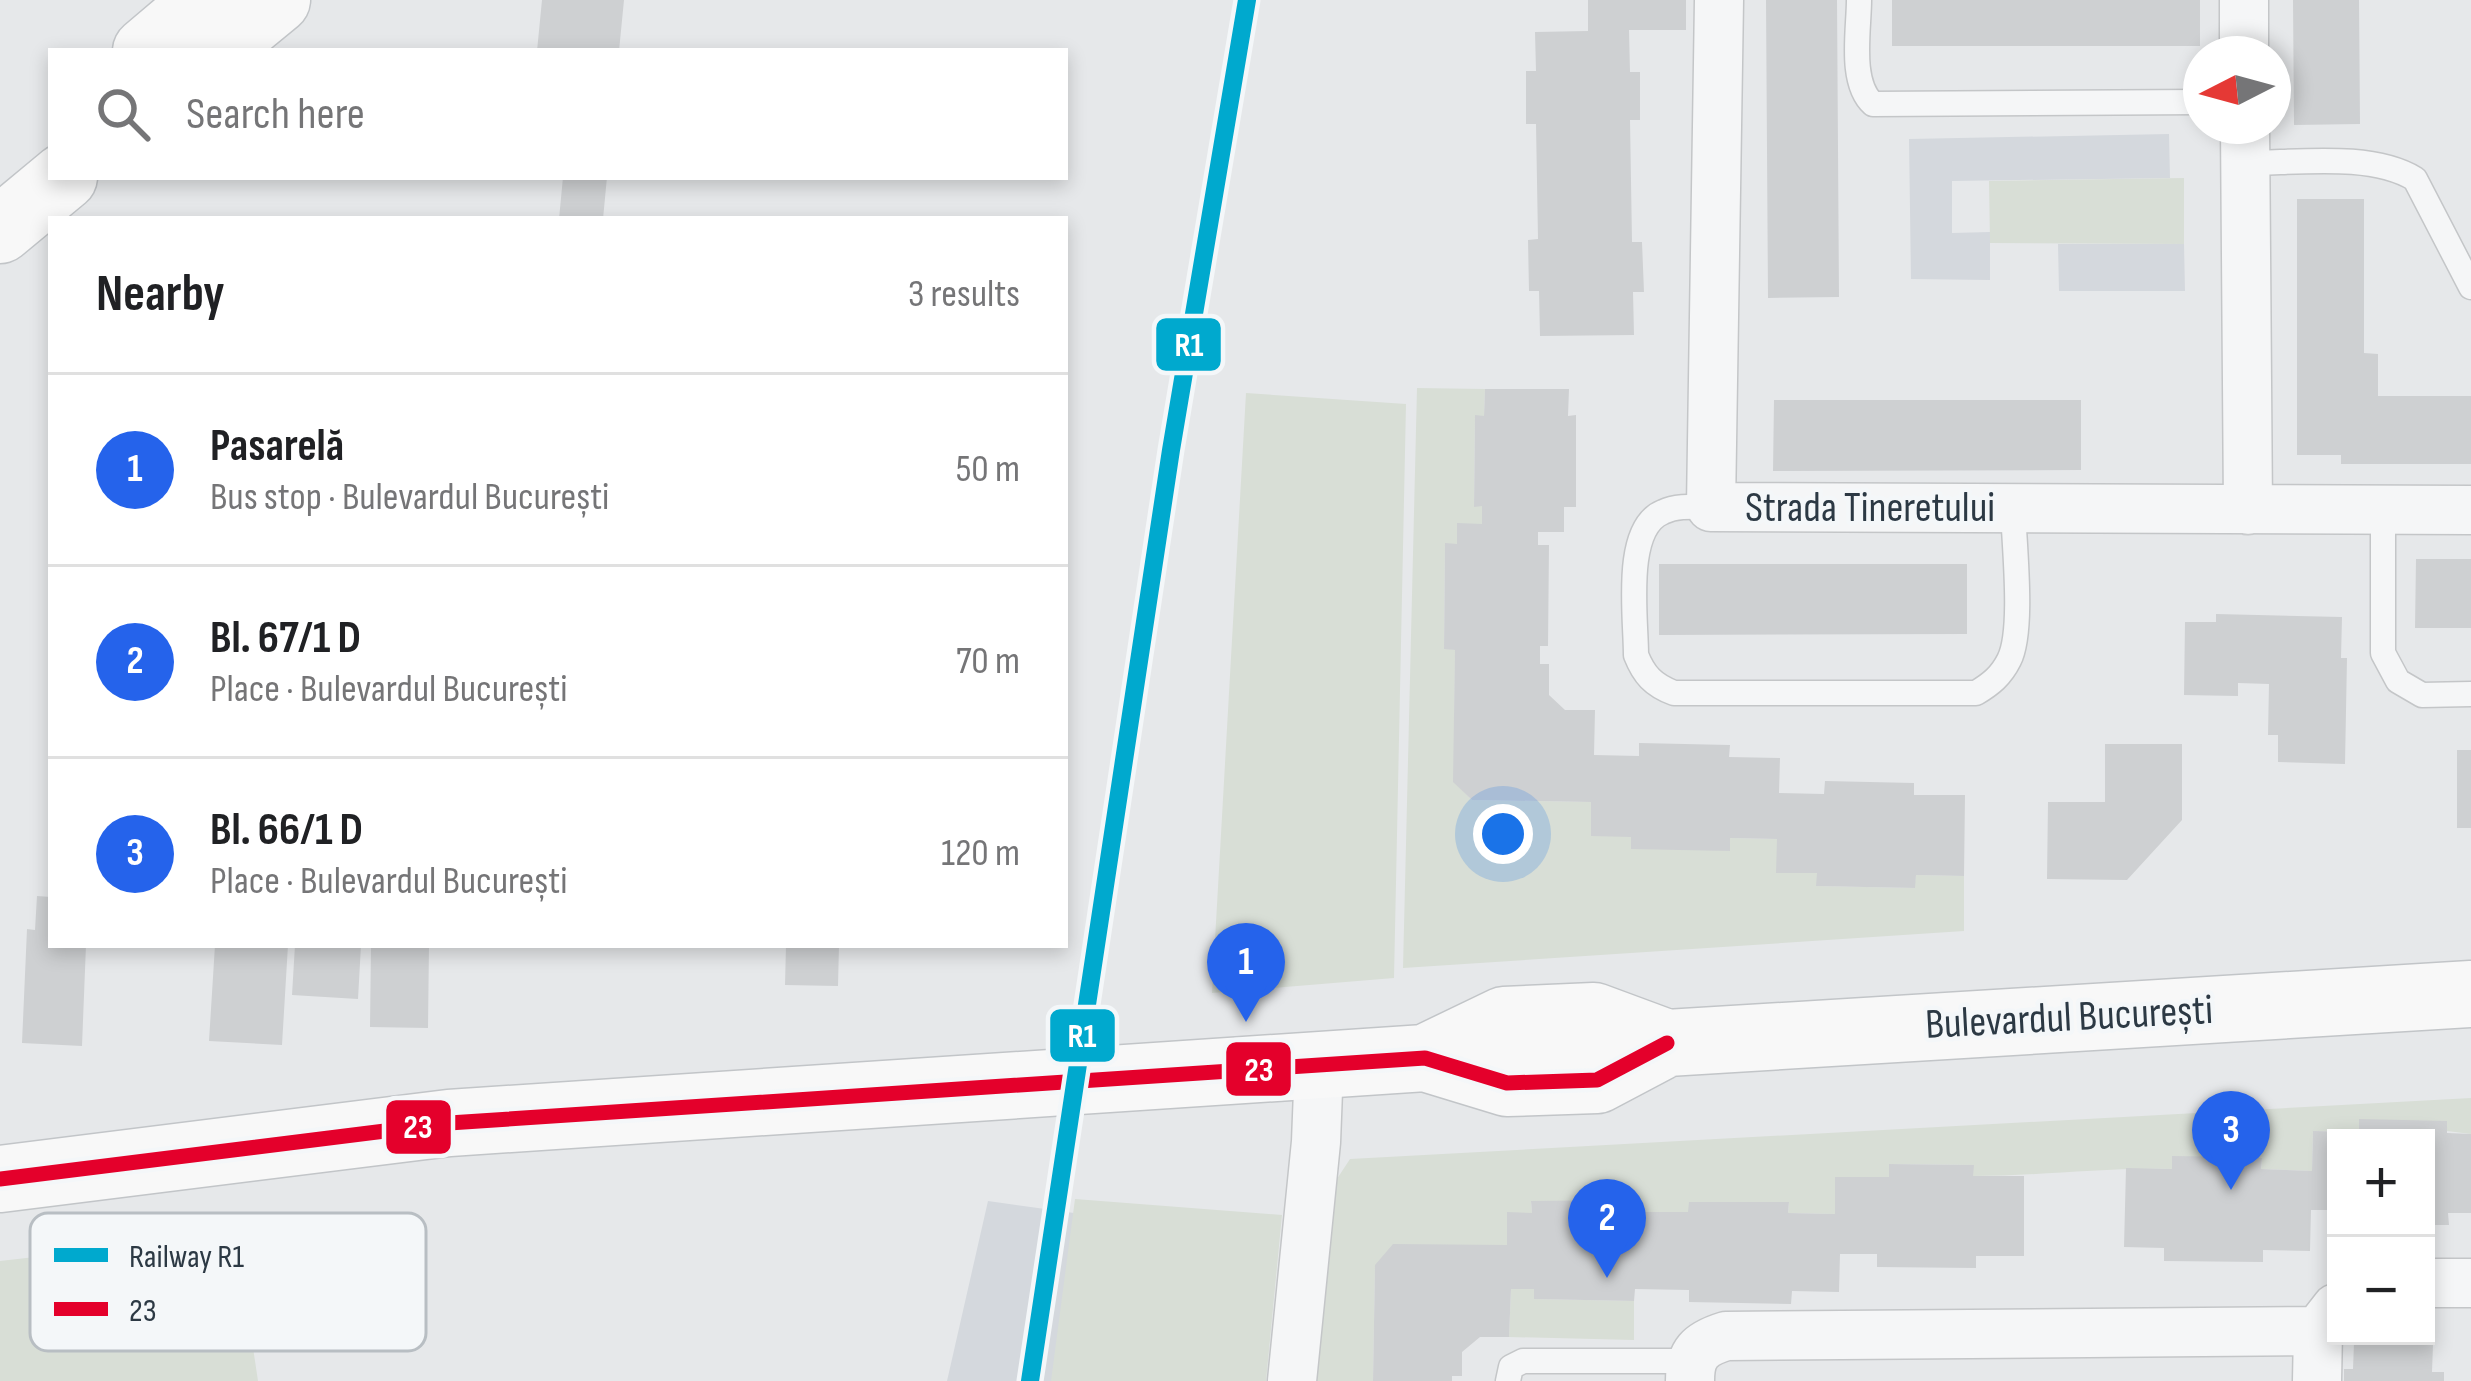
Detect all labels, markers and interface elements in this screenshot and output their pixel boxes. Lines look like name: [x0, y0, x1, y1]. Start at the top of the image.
north arrow: [2183, 36, 2291, 144]
search box: [48, 48, 1068, 180]
icon: search: [90, 81, 156, 147]
text: Search here: [186, 87, 365, 142]
text: Nearby: [96, 264, 225, 325]
text: 3 results: [908, 271, 1020, 318]
line badge: R1: [1154, 316, 1223, 373]
text: R1: [1174, 326, 1204, 366]
text: Pasarelă: [210, 419, 344, 474]
text: 1: [127, 446, 143, 493]
text: 50 m: [956, 446, 1020, 493]
text: Bus stop · Bulevardul București: [210, 474, 609, 521]
street label: Strada Tineretului: [1745, 483, 1995, 534]
text: Bl. 67/1 D: [210, 611, 361, 666]
text: 2: [126, 638, 144, 685]
text: 70 m: [956, 638, 1020, 685]
text: Place · Bulevardul București: [210, 666, 567, 713]
text: Bl. 66/1 D: [210, 803, 363, 858]
your location: [1473, 804, 1533, 864]
text: 3: [126, 830, 144, 877]
text: 120 m: [941, 830, 1020, 877]
text: Place · Bulevardul București: [210, 858, 567, 905]
pin: 1: [1207, 923, 1285, 1022]
street label: Bulevardul București: [1924, 985, 2214, 1051]
line badge: R1: [1048, 1007, 1117, 1064]
text: R1: [1067, 1017, 1097, 1057]
line badge: 23: [1224, 1040, 1293, 1098]
text: 23: [1244, 1051, 1274, 1091]
pin: 3: [2192, 1091, 2270, 1190]
line badge: 23: [384, 1098, 453, 1156]
text: 23: [403, 1108, 433, 1148]
map controls: [2327, 1129, 2435, 1345]
button: +: [2327, 1129, 2435, 1237]
pin: 2: [1568, 1179, 1646, 1278]
legend: [30, 1213, 426, 1351]
text: Railway R1: [129, 1237, 245, 1277]
button: −: [2327, 1237, 2435, 1345]
text: 23: [129, 1291, 157, 1331]

